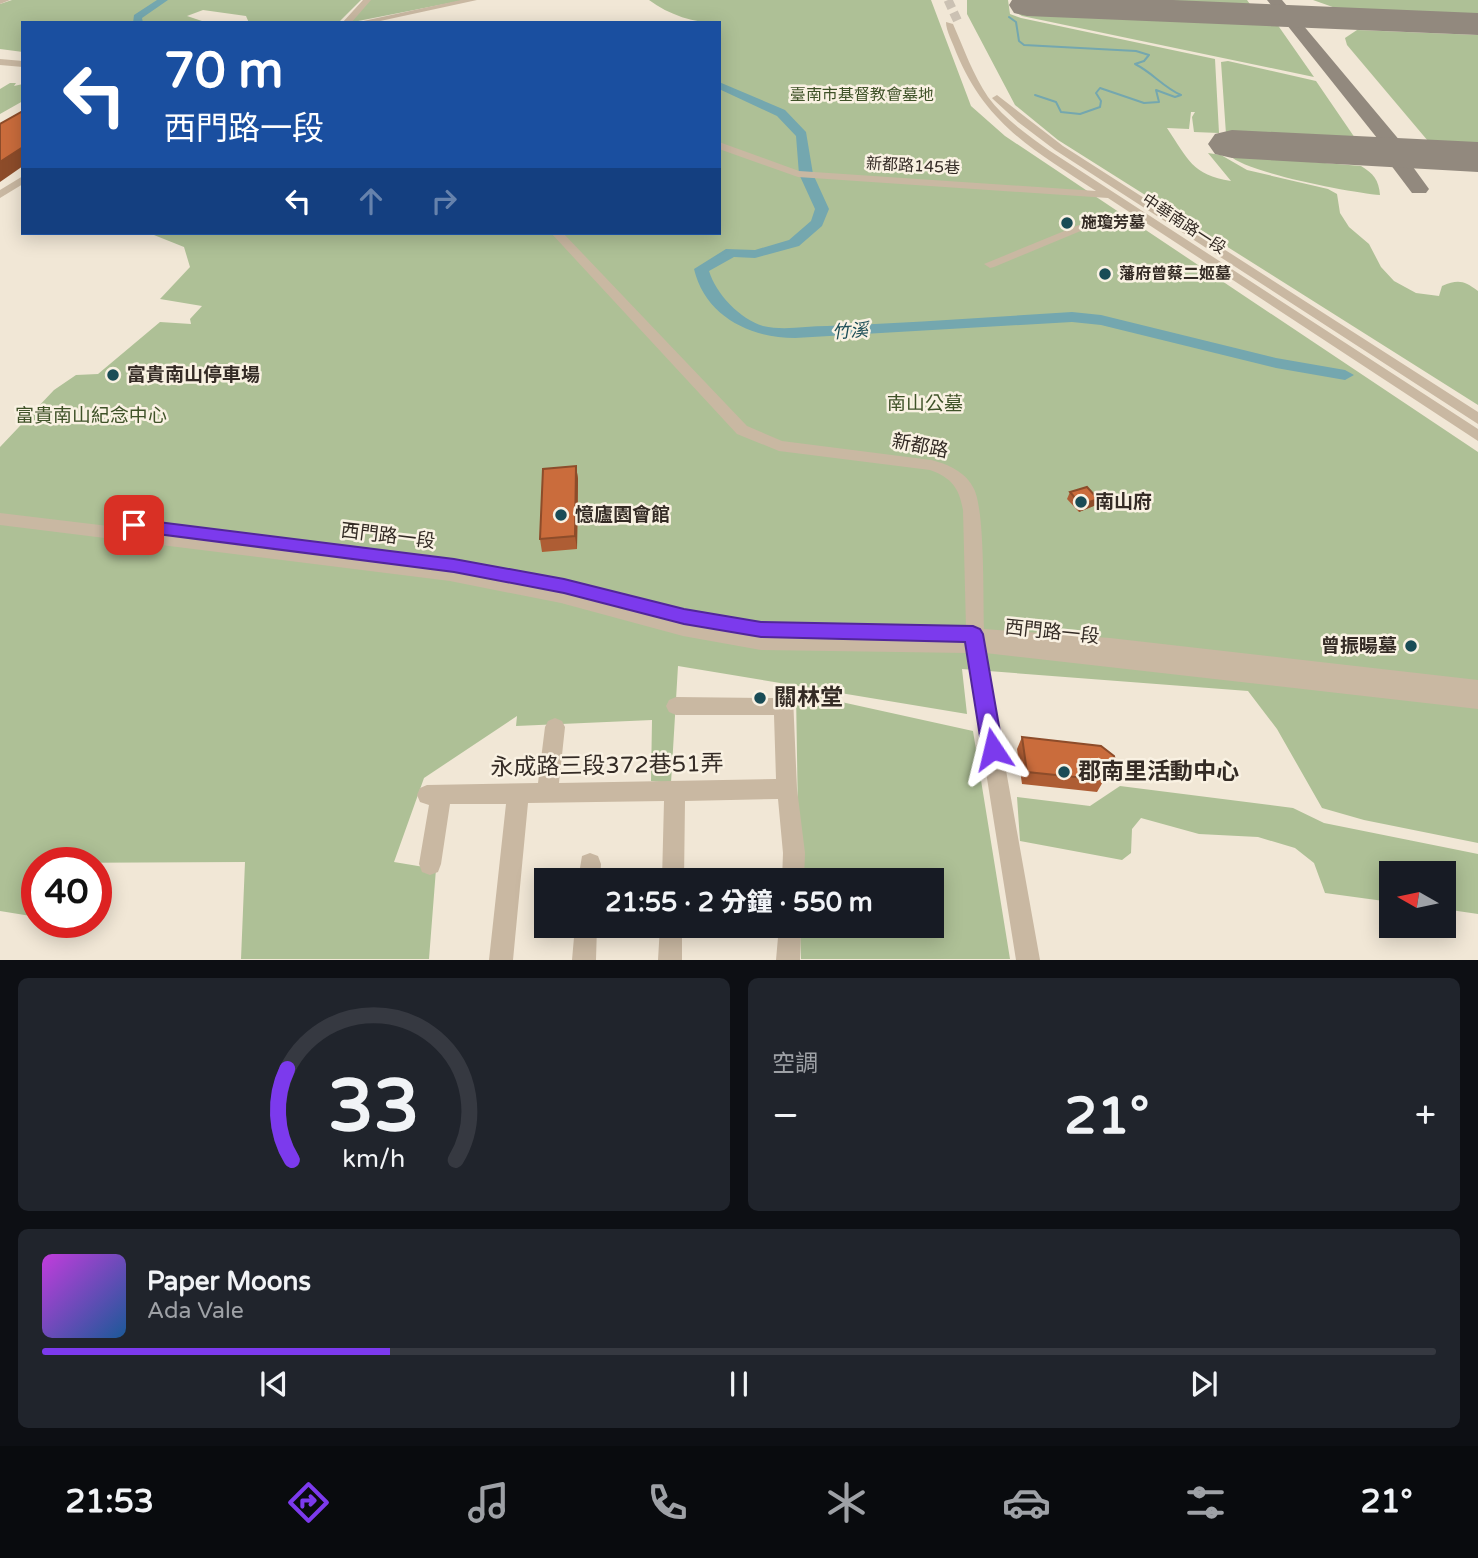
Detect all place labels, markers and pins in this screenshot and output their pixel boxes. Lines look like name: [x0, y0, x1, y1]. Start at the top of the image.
place label: 施瓊芳墓: [1081, 213, 1145, 233]
marker: 施瓊芳墓: [1059, 215, 1075, 231]
place label: 藩府曾蔡二姬墓: [1119, 264, 1231, 284]
marker: 藩府曾蔡二姬墓: [1097, 266, 1113, 282]
place label: 富貴南山停車場: [127, 364, 260, 386]
marker: 富貴南山停車場: [105, 367, 121, 383]
place label: 南山府: [1095, 491, 1152, 513]
marker: 南山府: [1073, 494, 1089, 510]
pin: [104, 495, 164, 555]
place label: 憶廬園會館: [575, 504, 670, 526]
marker: 憶廬園會館: [553, 507, 569, 523]
place label: 曾振暘墓: [1321, 635, 1397, 657]
marker: 曾振暘墓: [1403, 638, 1419, 654]
place label: 關林堂: [774, 684, 843, 712]
marker: 關林堂: [752, 690, 768, 706]
place label: 郡南里活動中心: [1078, 758, 1239, 786]
marker: 郡南里活動中心: [1056, 764, 1072, 780]

